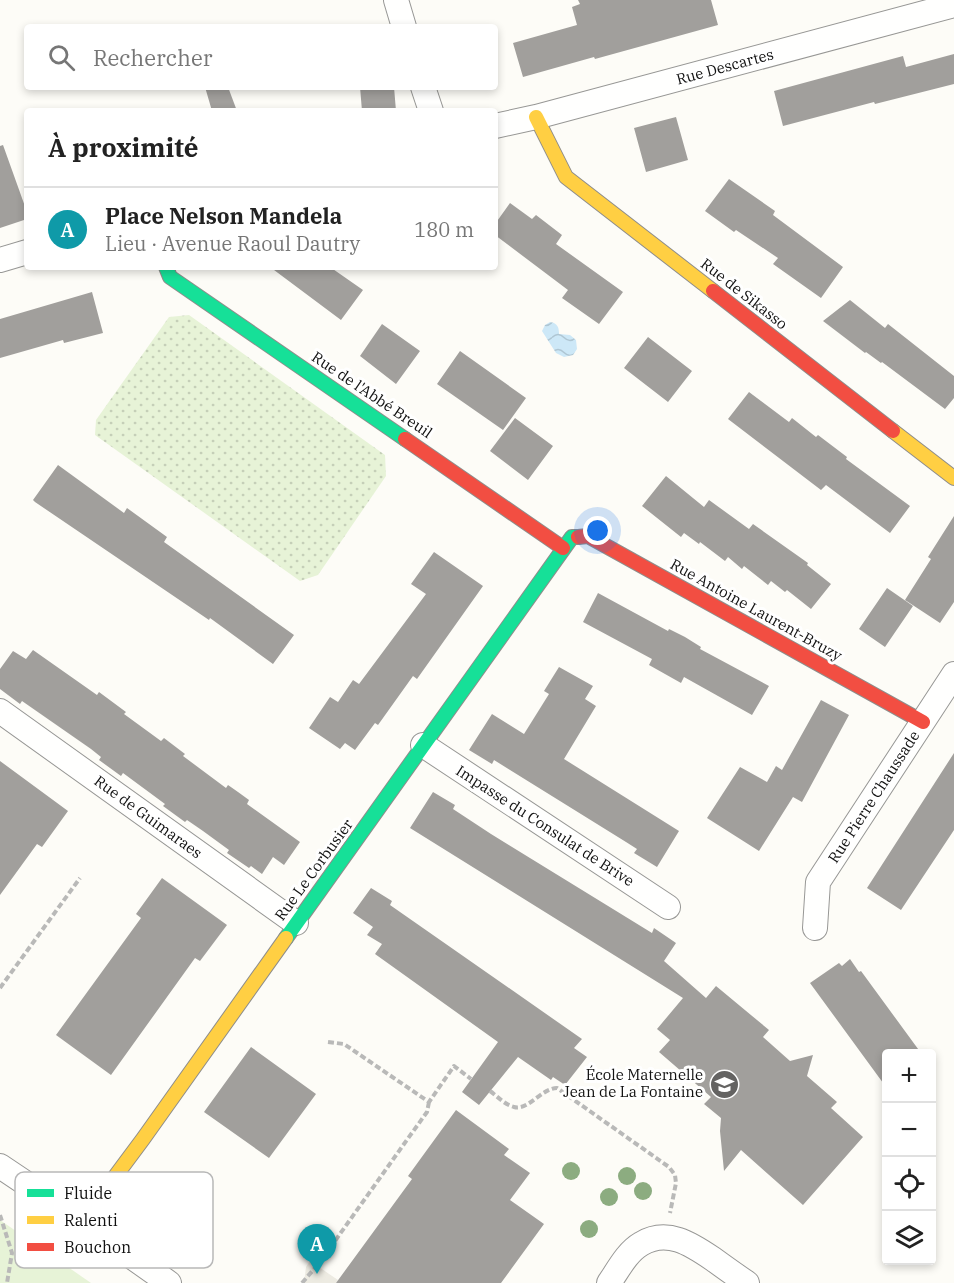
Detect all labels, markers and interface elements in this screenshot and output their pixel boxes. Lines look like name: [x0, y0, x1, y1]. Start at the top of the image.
search box: [24, 24, 498, 90]
icon: search: [45, 41, 78, 74]
text: Rechercher: [93, 43, 212, 72]
street label: Rue Descartes: [674, 44, 776, 89]
text: À proximité: [48, 130, 199, 164]
text: Place Nelson Mandela: [105, 201, 342, 230]
text: A: [61, 216, 74, 243]
text: 180 m: [414, 216, 474, 243]
text: Lieu · Avenue Raoul Dautry: [105, 230, 360, 257]
street label: Rue de Sikasso: [697, 254, 792, 333]
street label: Rue de l'Abbé Breuil: [308, 347, 436, 442]
your location: [583, 516, 612, 545]
street label: Rue Antoine Laurent-Bruzy: [667, 554, 846, 665]
street label: Rue Pierre Chaussade: [824, 727, 924, 867]
street label: Impasse du Consulat de Brive: [453, 761, 638, 890]
street label: Rue de Guimaraes: [91, 771, 206, 862]
street label: Rue Le Corbusier: [270, 815, 357, 924]
map controls: [882, 1049, 936, 1265]
button: +: [882, 1049, 936, 1103]
place label: École Maternelle Jean de La Fontaine: [563, 1065, 703, 1101]
school or university icon: École Maternelle Jean de La Fontaine: [708, 1068, 740, 1100]
button: −: [882, 1103, 936, 1157]
button: locate: [882, 1157, 936, 1211]
legend: [15, 1172, 213, 1268]
text: Fluide: [64, 1183, 112, 1203]
text: Ralenti: [64, 1210, 118, 1230]
button: layers: [882, 1211, 936, 1265]
pin: A: [298, 1224, 336, 1274]
text: Bouchon: [64, 1237, 131, 1257]

